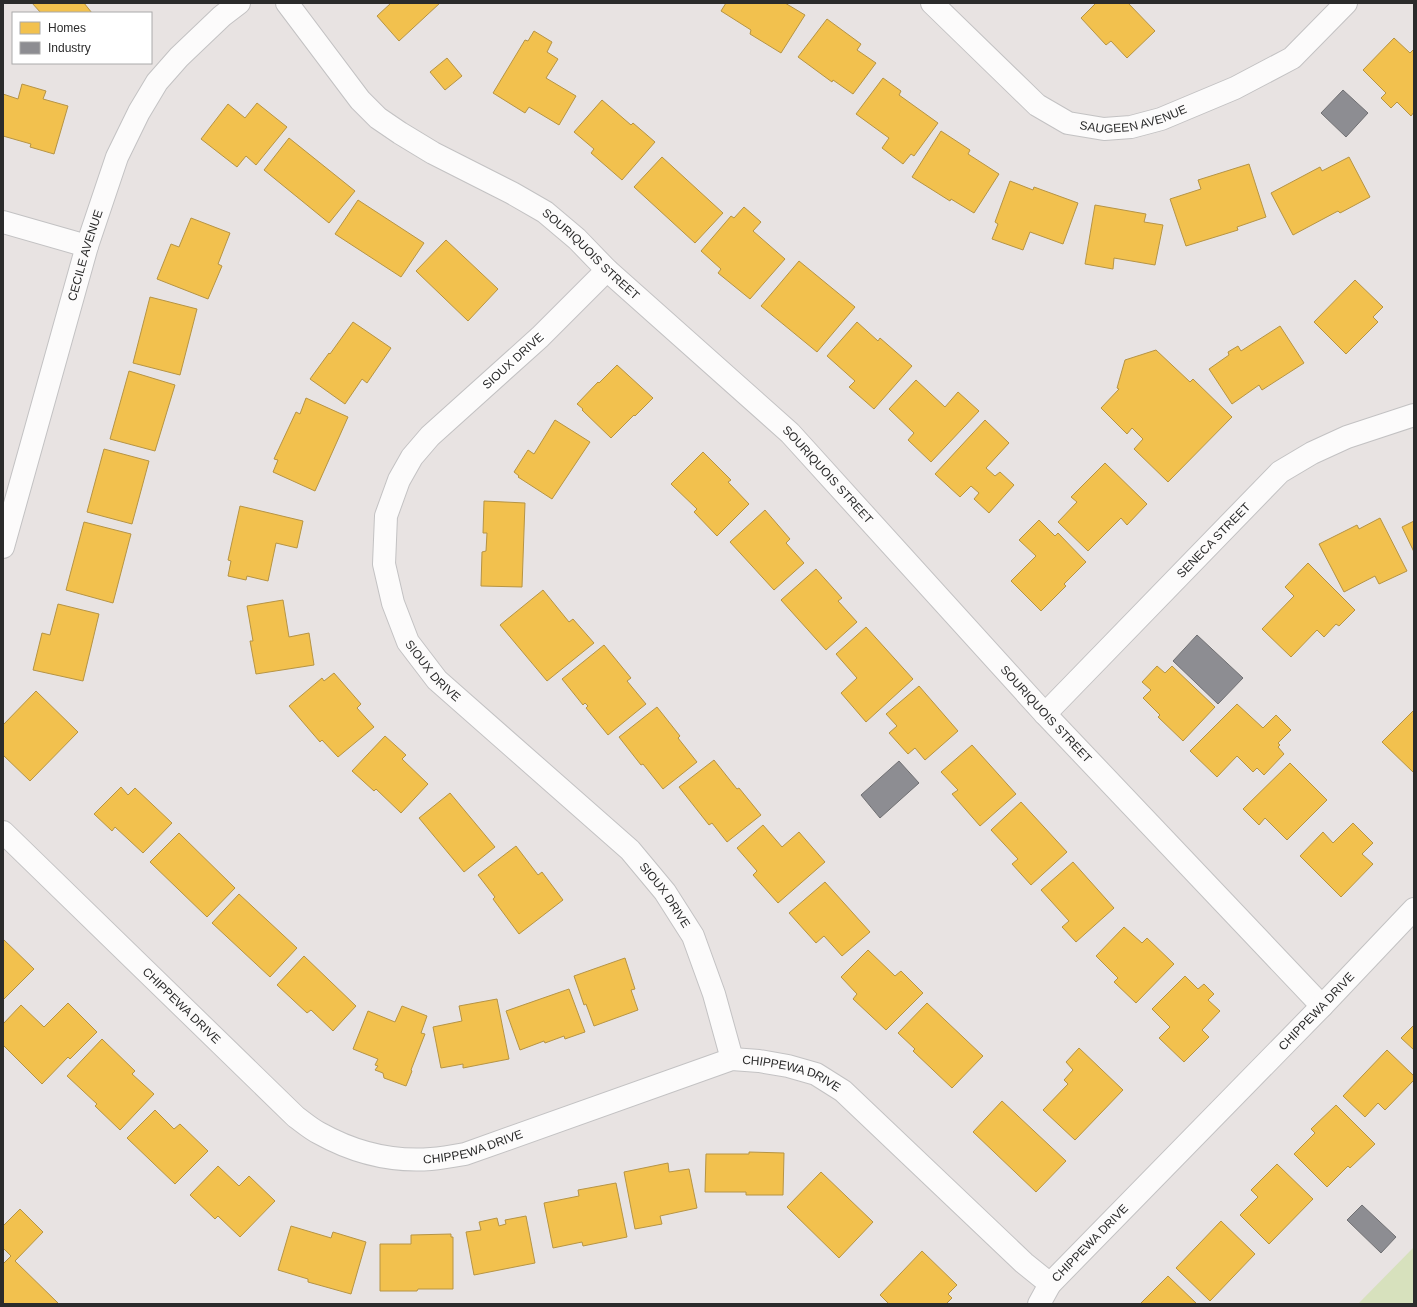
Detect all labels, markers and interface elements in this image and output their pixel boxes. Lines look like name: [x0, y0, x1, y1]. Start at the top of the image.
legend: [12, 12, 152, 64]
text: Homes: [48, 21, 86, 35]
text: Industry: [48, 41, 91, 55]
street label: SAUGEEN AVENUE: [1078, 102, 1189, 136]
street label: SOURIQUOIS STREET: [539, 206, 643, 303]
street label: CECILE AVENUE: [65, 208, 106, 303]
street label: SIOUX DRIVE: [480, 330, 546, 392]
street label: SOURIQUOIS STREET: [780, 423, 876, 527]
street label: SENECA STREET: [1174, 499, 1254, 581]
street label: SIOUX DRIVE: [402, 637, 463, 704]
street label: SOURIQUOIS STREET: [997, 663, 1095, 766]
street label: SIOUX DRIVE: [636, 860, 693, 930]
street label: CHIPPEWA DRIVE: [140, 965, 223, 1047]
street label: CHIPPEWA DRIVE: [1276, 969, 1357, 1053]
street label: CHIPPEWA DRIVE: [742, 1053, 843, 1095]
street label: CHIPPEWA DRIVE: [423, 1127, 525, 1166]
street label: CHIPPEWA DRIVE: [1049, 1201, 1131, 1285]

